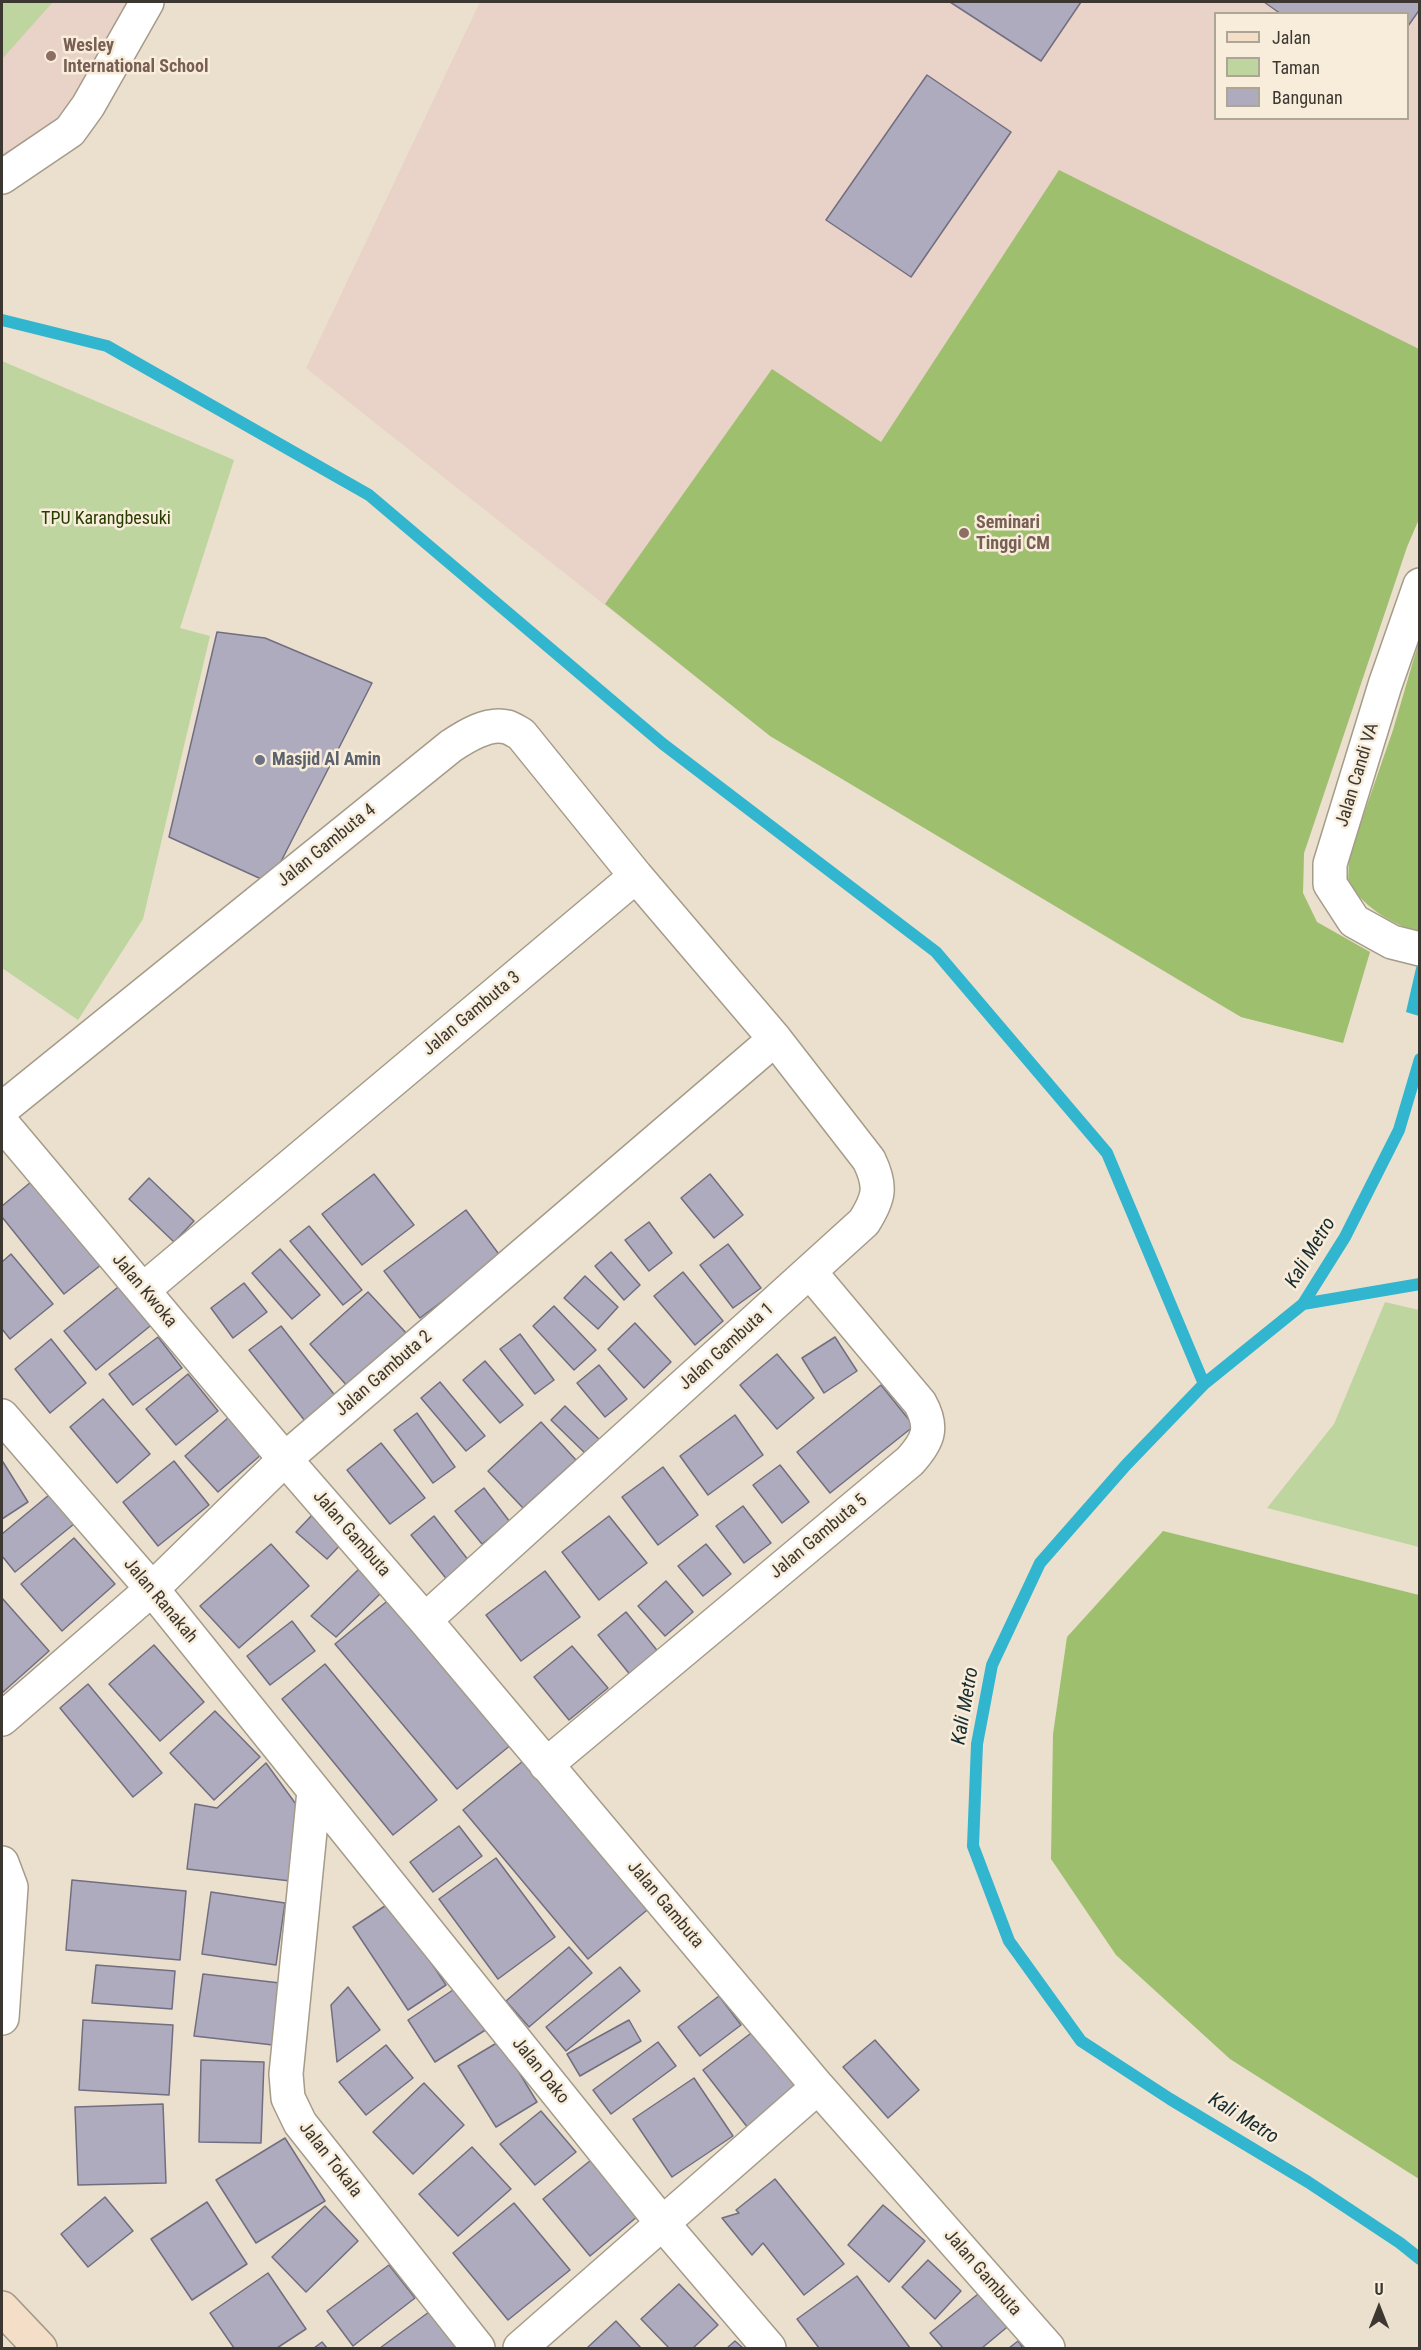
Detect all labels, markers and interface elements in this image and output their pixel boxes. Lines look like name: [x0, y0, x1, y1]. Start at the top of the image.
legend: [1214, 12, 1409, 120]
text: Jalan: [1272, 27, 1311, 48]
place label: Wesley International School: [63, 35, 208, 78]
marker: Wesley International School: [44, 49, 58, 63]
text: Taman: [1272, 57, 1320, 78]
text: Bangunan: [1272, 87, 1343, 108]
park label: TPU Karangbesuki: [41, 508, 171, 530]
place label: Seminari Tinggi CM: [976, 512, 1050, 554]
marker: Seminari Tinggi CM: [957, 526, 971, 540]
street label: Jalan Candi VA: [1332, 720, 1384, 830]
place label: Masjid Al Amin: [272, 749, 381, 771]
marker: Masjid Al Amin: [253, 753, 267, 767]
street label: Jalan Gambuta 4: [273, 800, 381, 892]
street label: Jalan Gambuta 3: [419, 967, 525, 1061]
water label: Kali Metro: [1281, 1213, 1341, 1293]
street label: Jalan Kwoka: [107, 1250, 181, 1332]
street label: Jalan Gambuta 1: [675, 1299, 779, 1395]
street label: Jalan Gambuta 2: [332, 1326, 436, 1422]
street label: Jalan Gambuta: [308, 1486, 394, 1582]
street label: Jalan Gambuta 5: [766, 1490, 872, 1584]
street label: Jalan Ranakah: [118, 1554, 202, 1648]
water label: Kali Metro: [947, 1665, 985, 1747]
street label: Jalan Gambuta: [622, 1857, 708, 1953]
street label: Jalan Dako: [507, 2034, 573, 2108]
water label: Kali Metro: [1203, 2088, 1283, 2150]
street label: Jalan Tokala: [294, 2118, 366, 2202]
street label: Jalan Gambuta: [939, 2225, 1025, 2321]
north arrow: [1349, 2278, 1409, 2338]
text: U: [1374, 2280, 1384, 2299]

